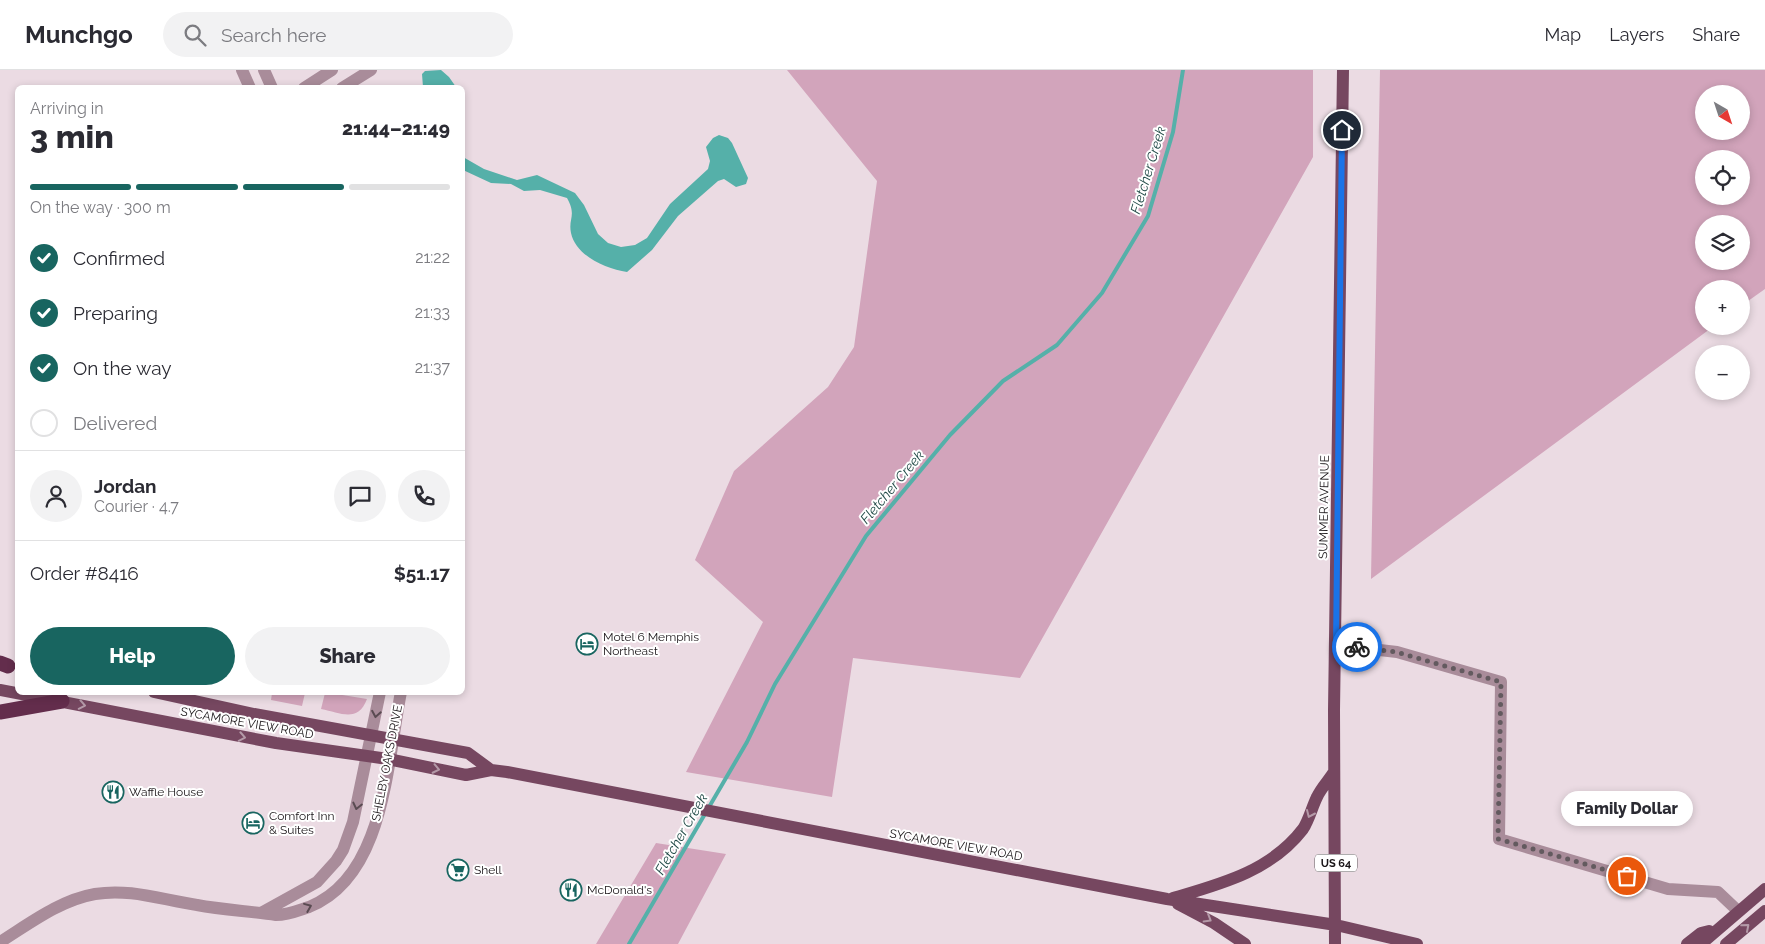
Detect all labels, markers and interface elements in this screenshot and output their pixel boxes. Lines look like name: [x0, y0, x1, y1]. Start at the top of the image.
search box: [163, 12, 513, 57]
text: Munchgo: [25, 20, 133, 49]
icon: search: [181, 21, 209, 49]
text: Search here: [221, 24, 326, 46]
text: Map: [1545, 24, 1581, 45]
text: Layers: [1609, 24, 1664, 45]
text: Share: [1692, 24, 1740, 45]
north arrow: [1695, 85, 1750, 140]
map controls: [1695, 85, 1750, 400]
text: Arriving in: [30, 99, 104, 118]
pin: [1321, 109, 1363, 151]
icon: home: [1328, 116, 1356, 144]
text: 21:44–21:49: [342, 117, 450, 139]
text: 3 min: [30, 118, 114, 155]
water label: Fletcher Creek: [1127, 124, 1169, 216]
button: locate: [1695, 150, 1750, 205]
text: On the way · 300 m: [30, 198, 171, 217]
button: layers: [1695, 215, 1750, 270]
icon: check: [30, 244, 58, 272]
text: Confirmed: [73, 247, 165, 269]
text: 21:22: [415, 248, 450, 267]
button: +: [1695, 280, 1750, 335]
icon: check: [30, 299, 58, 327]
text: Preparing: [73, 302, 158, 324]
text: 21:33: [415, 303, 450, 322]
button: −: [1695, 345, 1750, 400]
icon: check: [30, 354, 58, 382]
text: On the way: [73, 357, 172, 379]
text: 21:37: [415, 358, 450, 377]
text: Delivered: [73, 412, 157, 434]
water label: Fletcher Creek: [857, 447, 927, 527]
street label: SUMMER AVENUE: [1316, 455, 1332, 559]
button: person: [30, 470, 82, 522]
button: chat: [334, 470, 386, 522]
button: phone: [398, 470, 450, 522]
text: Jordan: [94, 475, 157, 497]
text: Courier · 4.7: [94, 497, 179, 516]
text: Order #8416: [30, 562, 139, 584]
text: $51.17: [394, 562, 450, 584]
courier: [1332, 622, 1382, 672]
button: Help: [30, 627, 235, 685]
button: Share: [245, 627, 450, 685]
place label: Motel 6 Memphis Northeast: [603, 630, 699, 658]
hotel icon: Motel 6 Memphis Northeast: [575, 632, 599, 656]
icon: bike: [1343, 633, 1371, 661]
one-way arrow: [78, 700, 87, 710]
street label: SYCAMORE VIEW ROAD: [179, 704, 315, 742]
street label: SHELBY OAKS DRIVE: [369, 704, 405, 822]
one-way arrow: [372, 709, 382, 718]
one-way arrow: [237, 731, 246, 741]
one-way arrow: [432, 763, 441, 774]
restaurant icon: Waffle House: [101, 780, 125, 804]
place label: Waffle House: [129, 785, 203, 799]
water label: Fletcher Creek: [651, 790, 711, 877]
callout: Family Dollar: [1561, 791, 1693, 826]
text: Family Dollar: [1576, 799, 1678, 818]
one-way arrow: [352, 801, 363, 810]
place label: Comfort Inn & Suites: [269, 809, 335, 837]
one-way arrow: [1305, 809, 1316, 818]
hotel icon: Comfort Inn & Suites: [241, 811, 265, 835]
street label: SYCAMORE VIEW ROAD: [888, 826, 1024, 864]
road number: US 64: [1315, 854, 1357, 871]
pin: [1606, 855, 1648, 897]
supermarket icon: Shell: [446, 858, 470, 882]
icon: bag: [1613, 862, 1641, 890]
place label: Shell: [474, 863, 503, 877]
restaurant icon: McDonald's: [559, 878, 583, 902]
place label: McDonald's: [587, 883, 652, 897]
one-way arrow: [303, 903, 312, 913]
one-way arrow: [1202, 913, 1211, 923]
one-way arrow: [1740, 924, 1749, 933]

